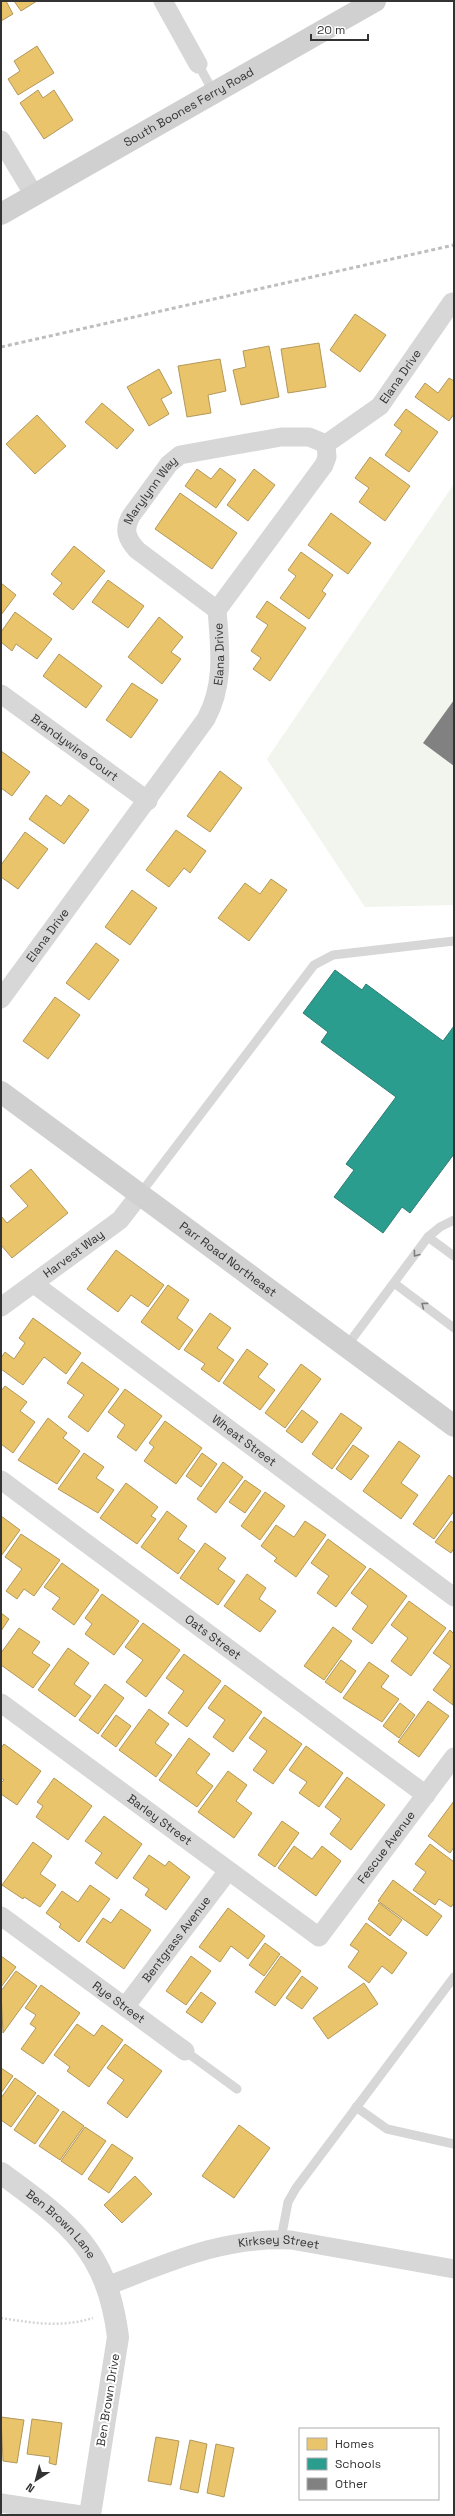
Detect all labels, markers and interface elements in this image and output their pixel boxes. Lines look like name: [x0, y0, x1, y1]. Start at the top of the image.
scale bar: [311, 16, 368, 42]
text: 20 m: [317, 22, 345, 38]
street label: South Boones Ferry Road: [121, 64, 257, 151]
street label: Elana Drive: [376, 346, 425, 407]
street label: Marylynn Way: [120, 452, 181, 527]
street label: Elana Drive: [210, 622, 228, 687]
street label: Brandywine Court: [28, 710, 121, 785]
street label: Elana Drive: [23, 905, 73, 965]
street label: Parr Road Northeast: [176, 1218, 280, 1301]
street label: Harvest Way: [40, 1226, 107, 1282]
one-way arrow: [413, 1250, 420, 1257]
one-way arrow: [422, 1303, 429, 1310]
street label: Wheat Street: [208, 1411, 280, 1470]
street label: Oats Street: [182, 1611, 244, 1663]
street label: Barley Street: [124, 1791, 195, 1849]
street label: Fescue Avenue: [354, 1808, 419, 1887]
street label: Bentgrass Avenue: [138, 1893, 214, 1986]
street label: Rye Street: [89, 1978, 148, 2027]
street label: Ben Brown Lane: [23, 2186, 99, 2262]
street label: Kirksey Street: [237, 2232, 321, 2253]
street label: Ben Brown Drive: [93, 2352, 123, 2448]
legend: [299, 2428, 439, 2500]
text: Homes: [335, 2436, 374, 2452]
text: Schools: [335, 2456, 381, 2472]
north arrow: [16, 2460, 56, 2500]
text: Other: [335, 2476, 368, 2492]
text: N: [23, 2480, 37, 2496]

